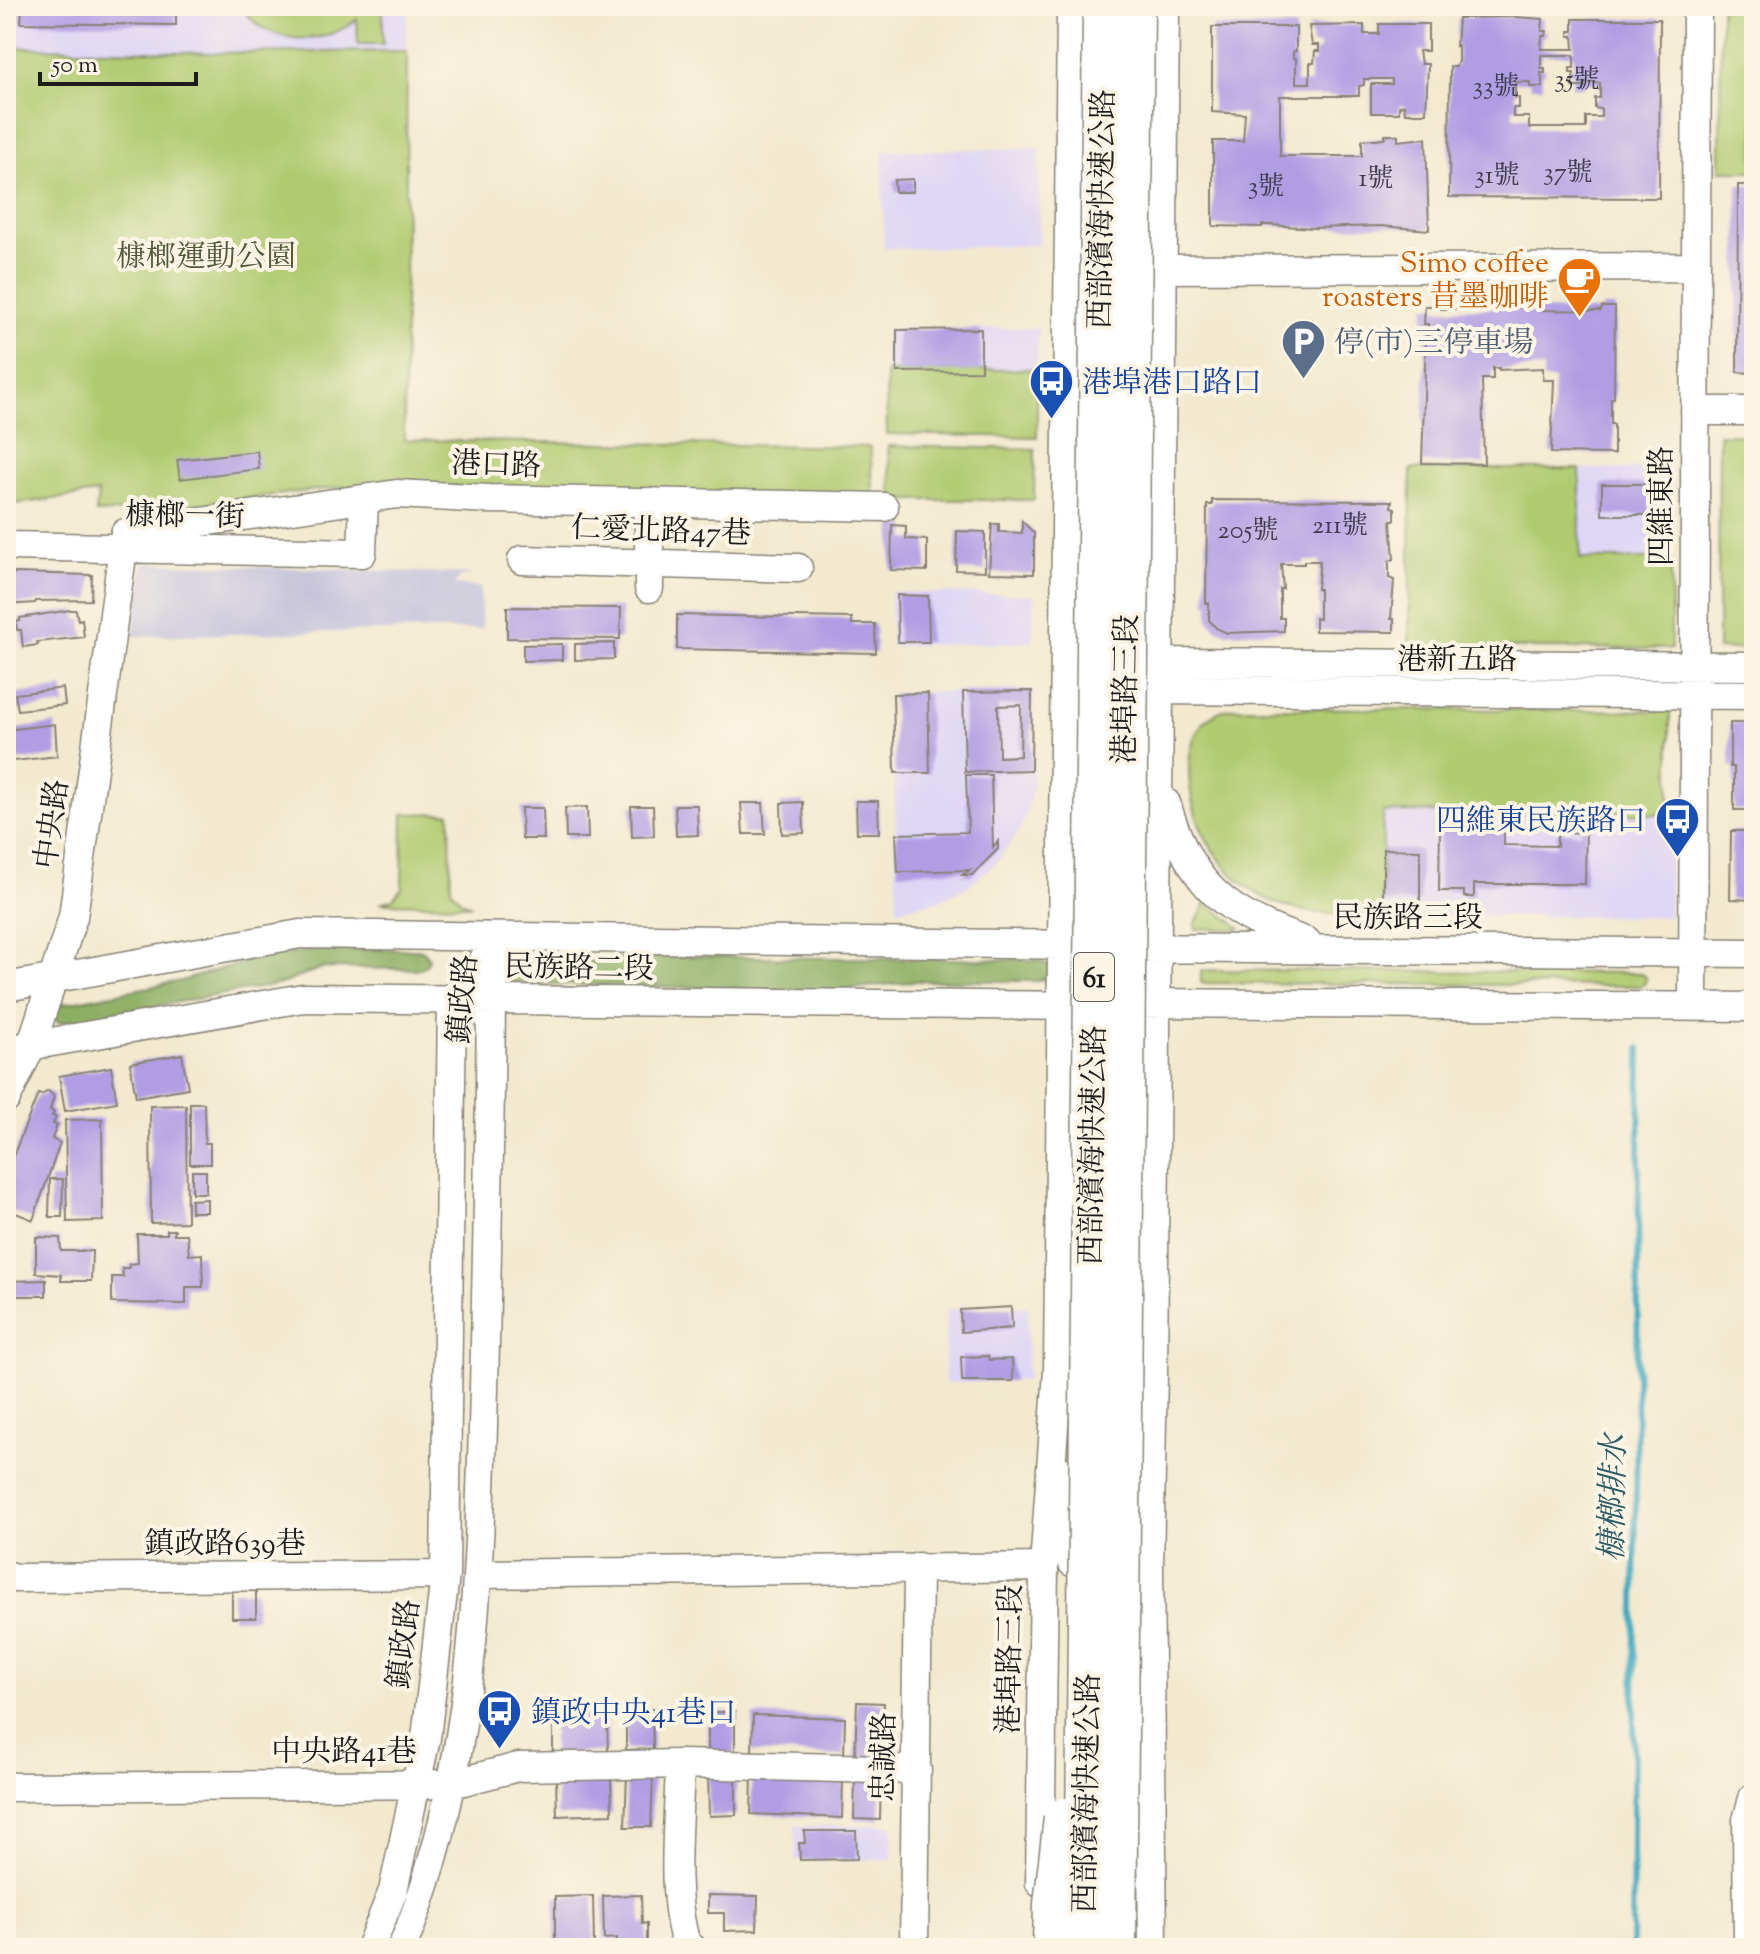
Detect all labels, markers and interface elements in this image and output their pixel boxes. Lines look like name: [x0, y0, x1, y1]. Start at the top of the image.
scale bar: [40, 36, 196, 86]
text: 50 m: [50, 49, 98, 83]
house number: 35號: [1554, 62, 1600, 99]
house number: 33號: [1472, 69, 1520, 106]
street label: 西部濱海快速公路: [1080, 89, 1127, 329]
house number: 37號: [1543, 155, 1593, 192]
house number: 31號: [1474, 158, 1520, 195]
house number: 1號: [1359, 161, 1393, 198]
house number: 3號: [1248, 169, 1284, 206]
park label: 槺榔運動公園: [116, 237, 296, 280]
place label: Simo coffee roasters 昔墨咖啡: [1322, 243, 1549, 320]
cafe icon: Simo coffee roasters 昔墨咖啡: [1556, 255, 1604, 318]
parking icon: 停(市)三停車場: [1279, 318, 1327, 381]
place label: 停(市)三停車場: [1334, 323, 1534, 366]
bus stop icon: 港埠港口路口: [1027, 358, 1075, 421]
place label: 港埠港口路口: [1082, 363, 1262, 406]
street label: 港口路: [450, 443, 542, 490]
street label: 四維東路: [1642, 446, 1685, 566]
street label: 槺榔一街: [125, 495, 245, 540]
street label: 仁愛北路47巷: [570, 508, 752, 557]
house number: 211號: [1312, 508, 1368, 545]
house number: 205號: [1218, 513, 1278, 550]
street label: 港埠路三段: [1105, 614, 1150, 764]
street label: 港新五路: [1397, 640, 1517, 683]
street label: 中央路: [26, 777, 81, 872]
bus stop icon: 四維東民族路口: [1653, 796, 1701, 859]
place label: 四維東民族路口: [1436, 801, 1646, 844]
street label: 民族路三段: [1333, 898, 1483, 941]
street label: 民族路二段: [504, 947, 654, 992]
street label: 鎮政路: [439, 953, 490, 1046]
road number: 61: [1074, 953, 1114, 1001]
street label: 西部濱海快速公路: [1071, 1025, 1118, 1265]
water label: 槺榔排水: [1591, 1431, 1639, 1562]
street label: 鎮政路639巷: [144, 1524, 306, 1567]
street label: 港埠路三段: [989, 1584, 1034, 1734]
street label: 鎮政路: [379, 1597, 432, 1692]
street label: 西部濱海快速公路: [1065, 1673, 1112, 1913]
bus stop icon: 鎮政中央41巷口: [476, 1688, 524, 1751]
place label: 鎮政中央41巷口: [531, 1693, 736, 1736]
street label: 忠誠路: [863, 1712, 908, 1802]
street label: 中央路41巷: [271, 1732, 417, 1775]

